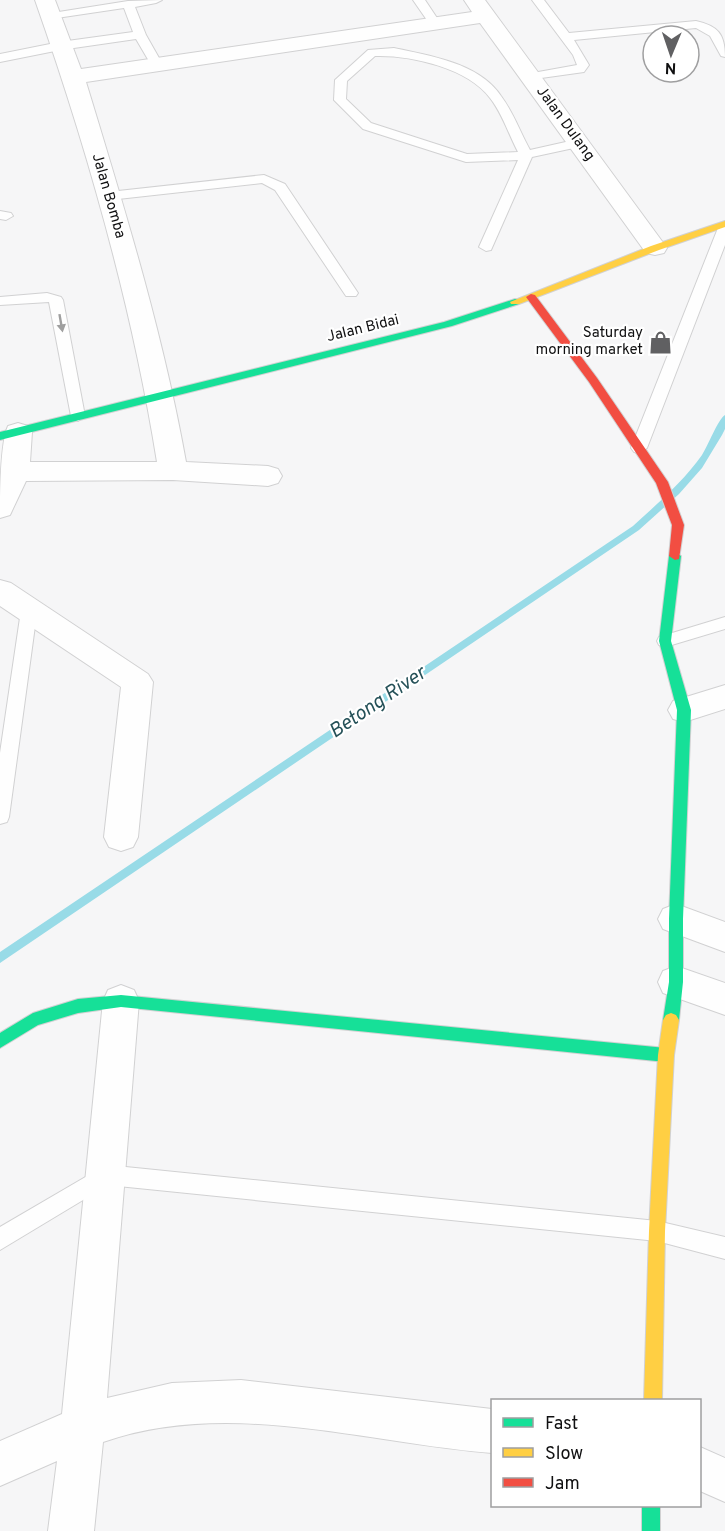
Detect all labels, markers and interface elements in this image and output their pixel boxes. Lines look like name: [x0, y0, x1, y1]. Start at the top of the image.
north arrow: [641, 24, 701, 84]
text: N: [664, 57, 677, 77]
street label: Jalan Dulang: [531, 83, 599, 165]
street label: Jalan Bomba: [87, 151, 129, 241]
street label: Jalan Bidai: [325, 311, 401, 347]
one-way arrow: [57, 313, 66, 332]
place label: Saturday morning market: [535, 324, 643, 360]
shop icon: Saturday morning market: [648, 329, 674, 355]
water label: Betong River: [324, 660, 433, 745]
legend: [491, 1399, 701, 1507]
text: Fast: [545, 1413, 578, 1436]
text: Slow: [545, 1443, 583, 1466]
text: Jam: [545, 1473, 580, 1496]

